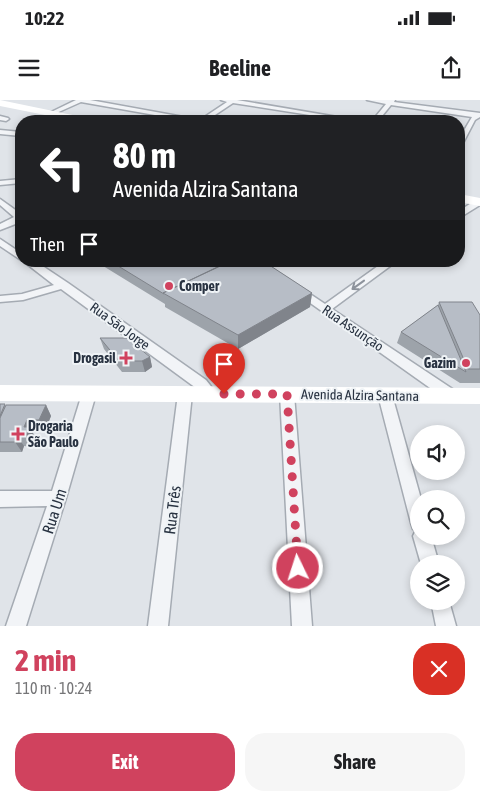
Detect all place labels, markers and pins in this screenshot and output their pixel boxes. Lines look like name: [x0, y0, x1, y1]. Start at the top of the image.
place label: Comper: [179, 278, 220, 294]
marker: Comper: [163, 280, 175, 292]
pin: [203, 343, 245, 394]
place label: Drogasil: [73, 350, 116, 366]
marker: Drogasil: [120, 352, 132, 364]
place label: Gazim: [424, 355, 456, 371]
marker: Gazim: [460, 357, 472, 369]
place label: Drogaria São Paulo: [28, 418, 79, 450]
marker: Drogaria São Paulo: [12, 428, 24, 440]

